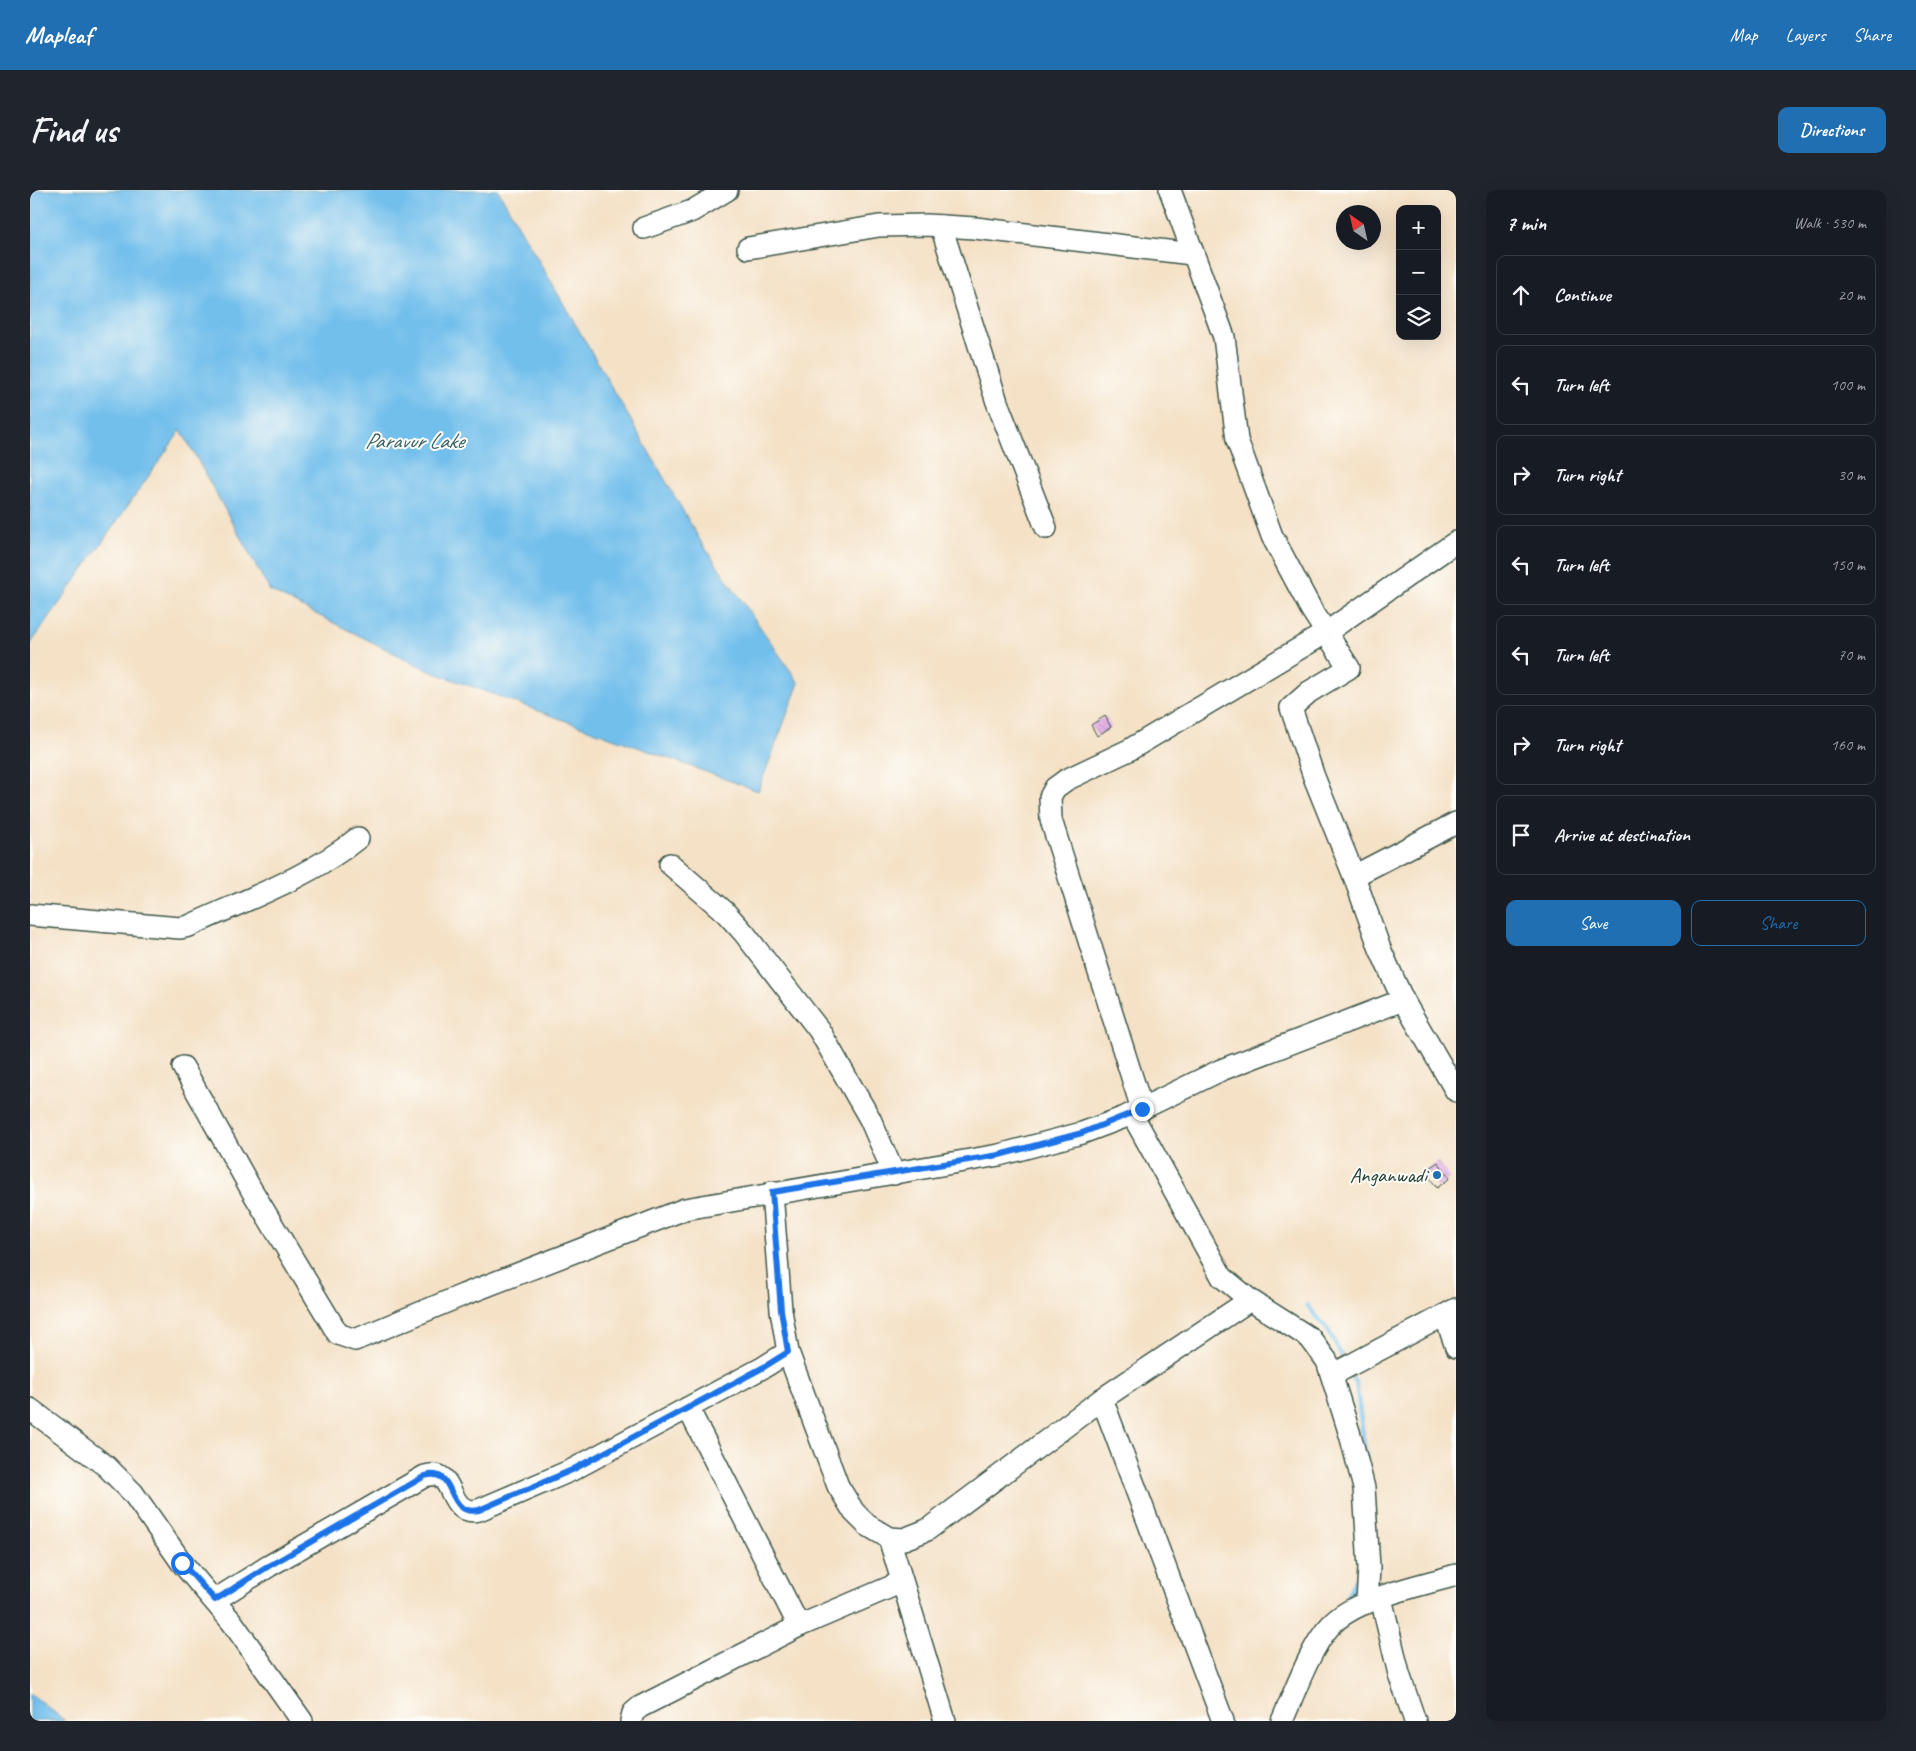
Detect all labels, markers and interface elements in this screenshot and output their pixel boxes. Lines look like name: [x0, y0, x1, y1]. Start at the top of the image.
text: Mapleaf: [25, 20, 92, 50]
text: Map: [1730, 24, 1758, 46]
text: Layers: [1786, 24, 1825, 46]
text: Share: [1853, 24, 1891, 46]
button: Directions: [1778, 107, 1886, 153]
text: Find us: [30, 108, 117, 153]
north arrow: [1336, 205, 1381, 250]
map controls: [1396, 205, 1441, 340]
button: +: [1396, 205, 1441, 250]
text: 7 min: [1506, 210, 1546, 236]
text: Walk · 530 m: [1794, 213, 1866, 233]
button: −: [1396, 250, 1441, 295]
icon: ahead: [1507, 281, 1535, 309]
text: Continue: [1554, 283, 1611, 307]
text: 20 m: [1838, 285, 1865, 305]
button: layers: [1396, 295, 1441, 340]
icon: left: [1507, 371, 1535, 399]
text: Turn left: [1554, 373, 1609, 397]
text: 100 m: [1831, 375, 1865, 395]
water label: Paravur Lake: [365, 427, 467, 455]
icon: right: [1507, 461, 1535, 489]
text: Turn right: [1554, 463, 1621, 487]
text: 30 m: [1838, 465, 1865, 485]
icon: left: [1507, 551, 1535, 579]
text: Turn left: [1554, 553, 1609, 577]
text: 150 m: [1831, 555, 1865, 575]
icon: left: [1507, 641, 1535, 669]
text: Turn left: [1554, 643, 1609, 667]
text: 70 m: [1838, 645, 1865, 665]
icon: right: [1507, 731, 1535, 759]
text: Turn right: [1554, 733, 1621, 757]
text: 160 m: [1831, 735, 1865, 755]
icon: arrive: [1507, 821, 1535, 849]
text: Arrive at destination: [1554, 823, 1690, 847]
button: Save: [1506, 900, 1681, 946]
button: Share: [1691, 900, 1866, 946]
route end: [1131, 1098, 1154, 1121]
place label: Anganwadi: [1350, 1162, 1430, 1188]
marker: Anganwadi: [1431, 1169, 1443, 1181]
route start: [171, 1552, 194, 1575]

